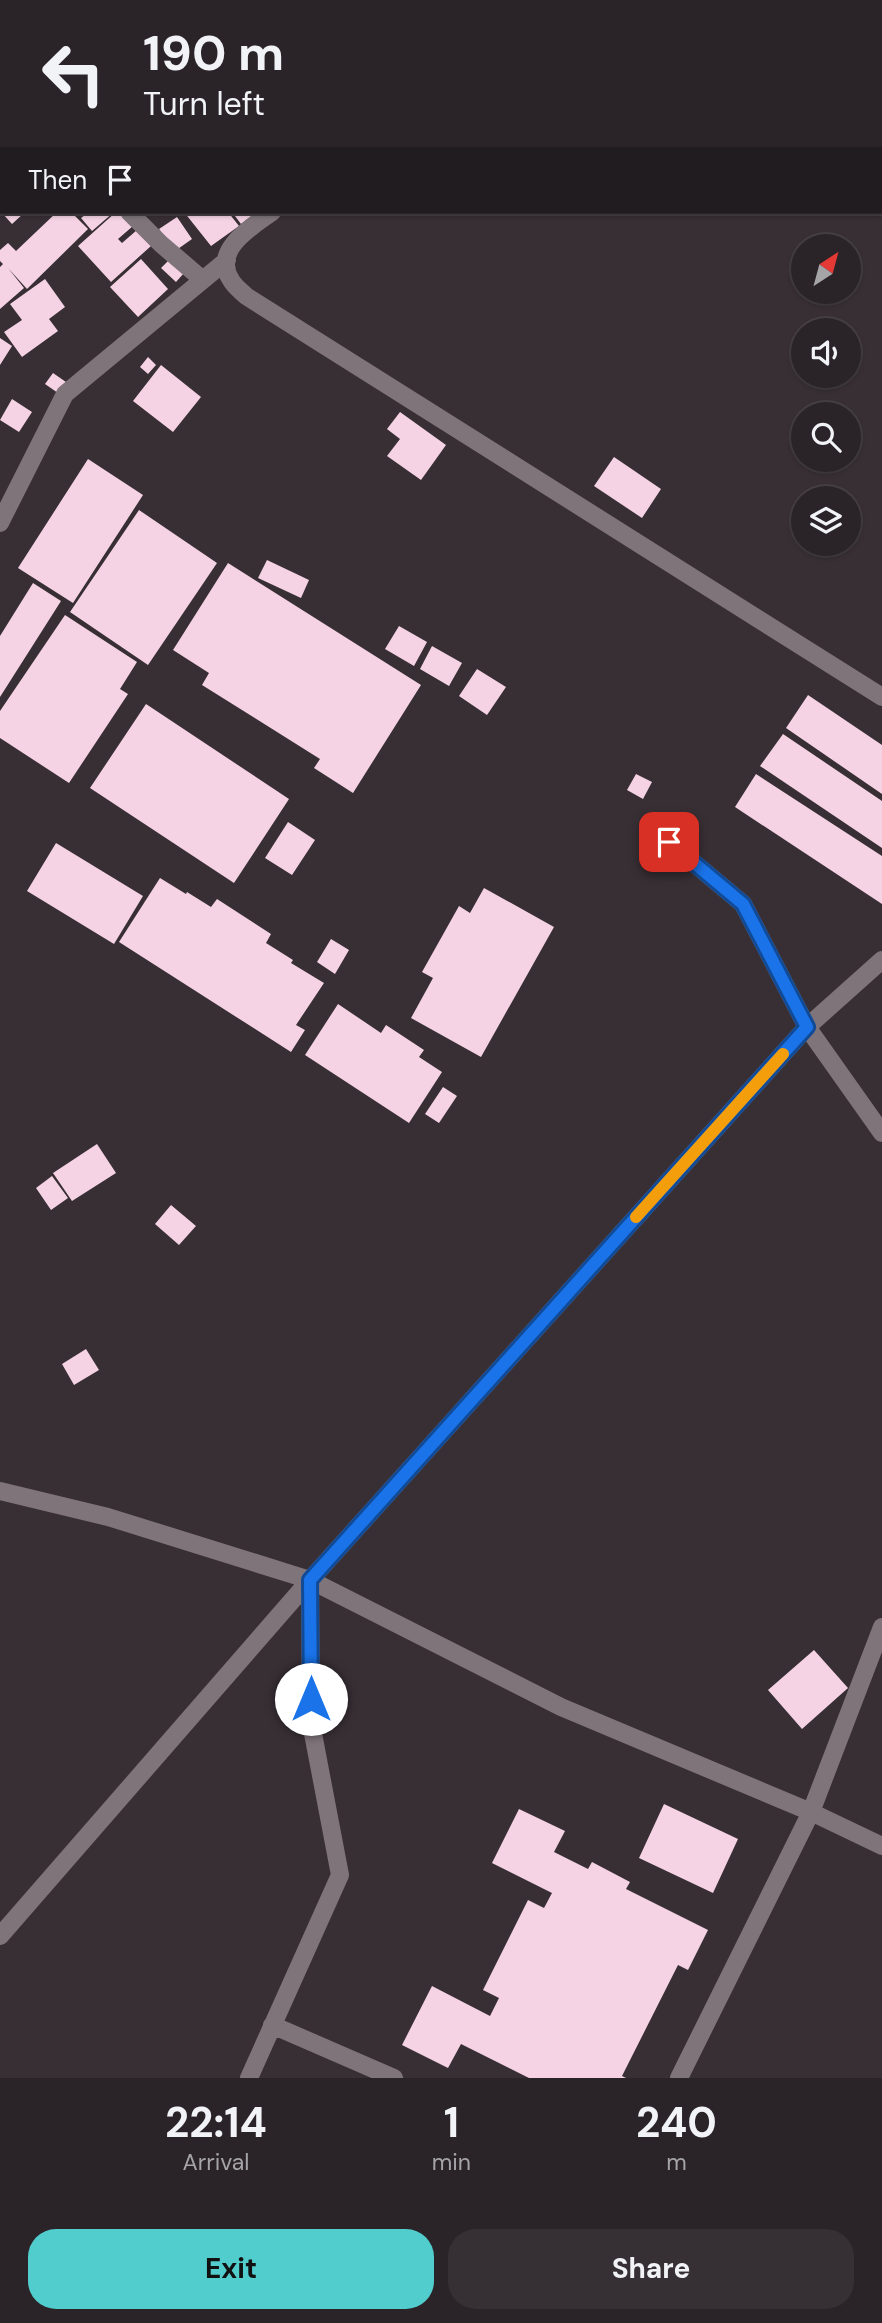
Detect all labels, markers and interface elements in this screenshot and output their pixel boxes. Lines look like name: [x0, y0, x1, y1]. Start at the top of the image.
text: 190 m: [143, 21, 284, 85]
icon: left: [28, 28, 119, 119]
text: Turn left: [143, 83, 265, 125]
icon: arrive: [101, 161, 139, 199]
text: Then: [28, 163, 87, 197]
north arrow: [791, 234, 861, 304]
map controls: [791, 234, 861, 556]
button: sound: [791, 318, 861, 388]
button: search: [791, 402, 861, 472]
button: layers: [791, 486, 861, 556]
pin: [639, 812, 699, 872]
icon: arrive: [650, 823, 688, 861]
position arrow: [274, 1662, 348, 1736]
text: 22:14: [165, 2095, 267, 2150]
text: 1: [444, 2095, 459, 2150]
text: 240: [636, 2095, 717, 2150]
text: Arrival: [182, 2147, 249, 2177]
text: min: [432, 2147, 471, 2177]
text: m: [666, 2147, 687, 2177]
button: Exit: [28, 2229, 434, 2309]
button: Share: [448, 2229, 854, 2309]

